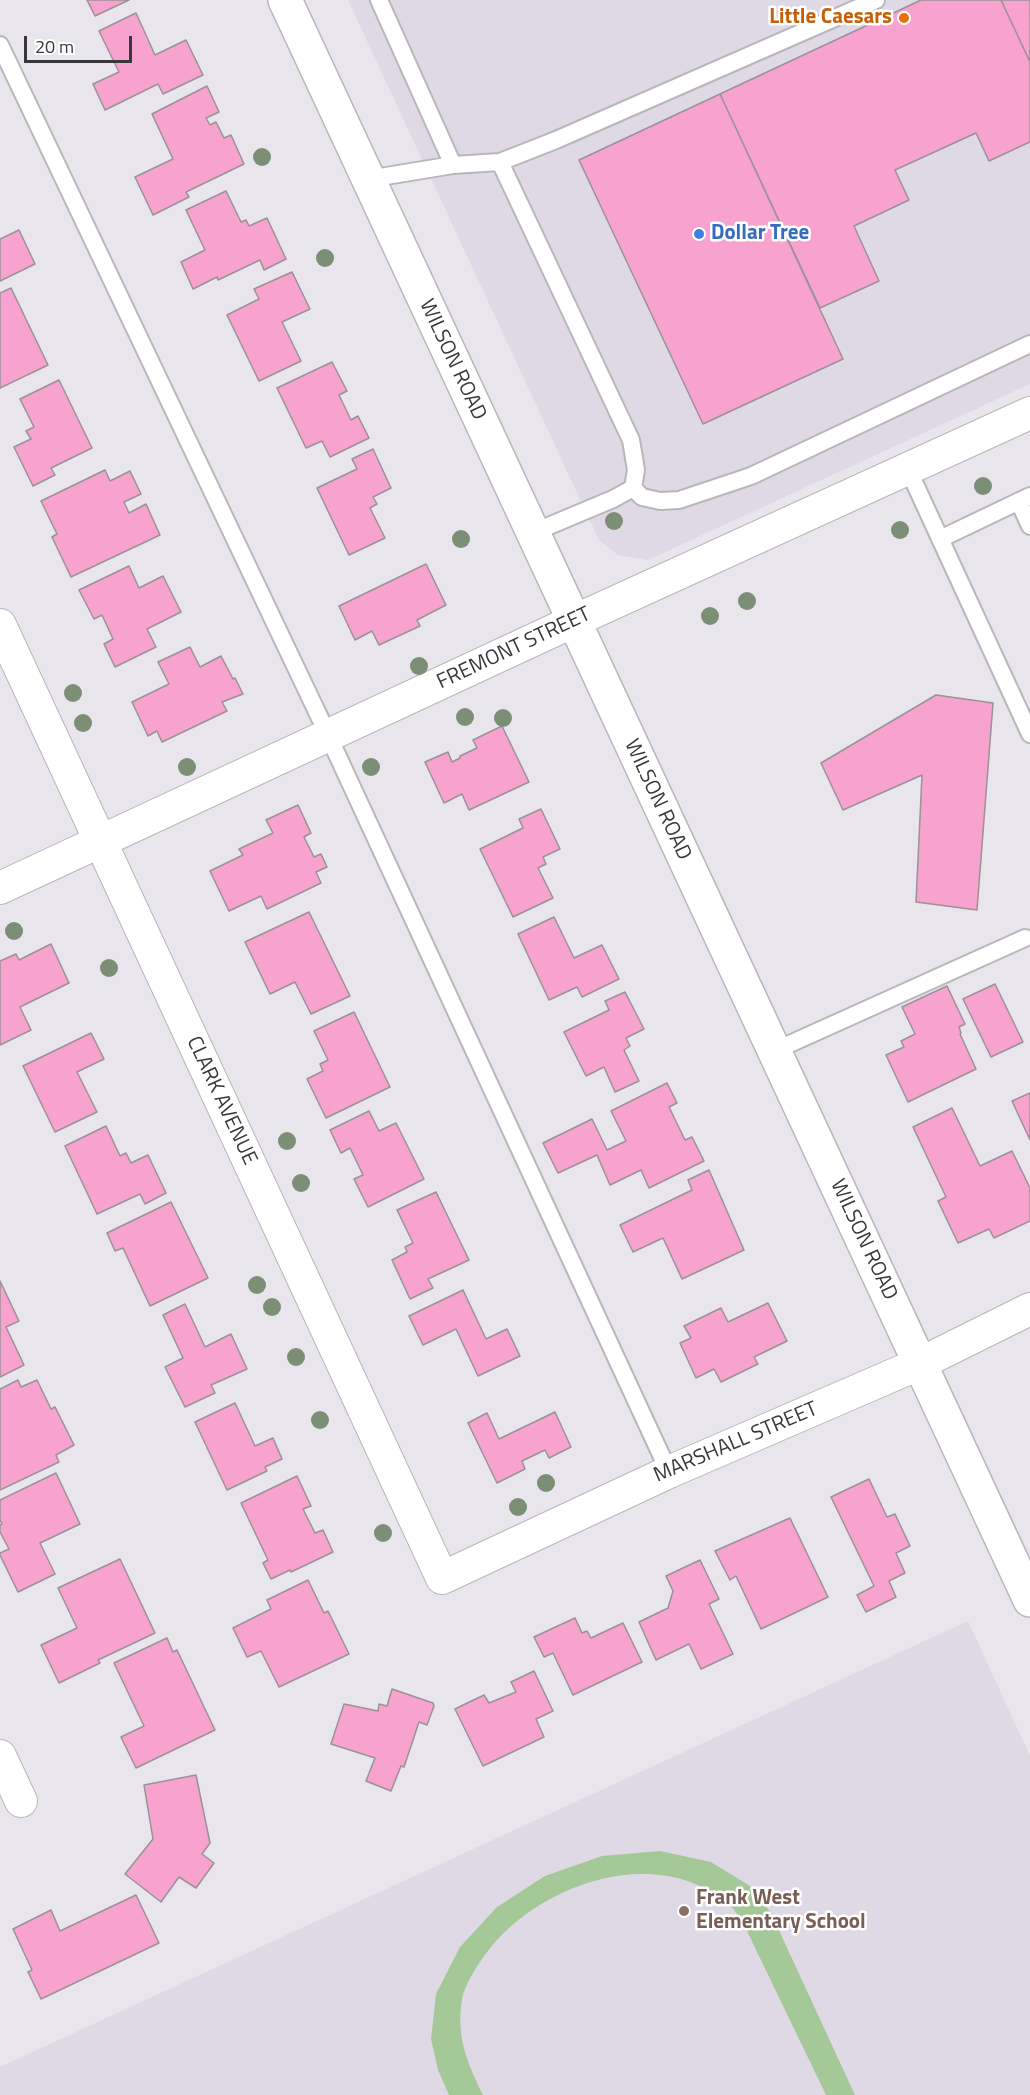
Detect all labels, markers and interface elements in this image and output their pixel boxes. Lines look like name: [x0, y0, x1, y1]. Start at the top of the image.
place label: Little Caesars: [769, 5, 892, 31]
marker: Little Caesars: [897, 11, 911, 25]
scale bar: [27, 24, 135, 62]
text: 20 m: [35, 33, 74, 60]
place label: Dollar Tree: [711, 221, 809, 247]
marker: Dollar Tree: [692, 227, 706, 241]
street label: WILSON ROAD: [413, 296, 491, 424]
street label: FREMONT STREET: [433, 602, 595, 696]
street label: WILSON ROAD: [618, 736, 696, 864]
street label: CLARK AVENUE: [180, 1033, 262, 1169]
street label: WILSON ROAD: [824, 1176, 902, 1304]
street label: MARSHALL STREET: [650, 1397, 822, 1489]
place label: Frank West Elementary School: [696, 1886, 866, 1936]
marker: Frank West Elementary School: [677, 1904, 691, 1918]

